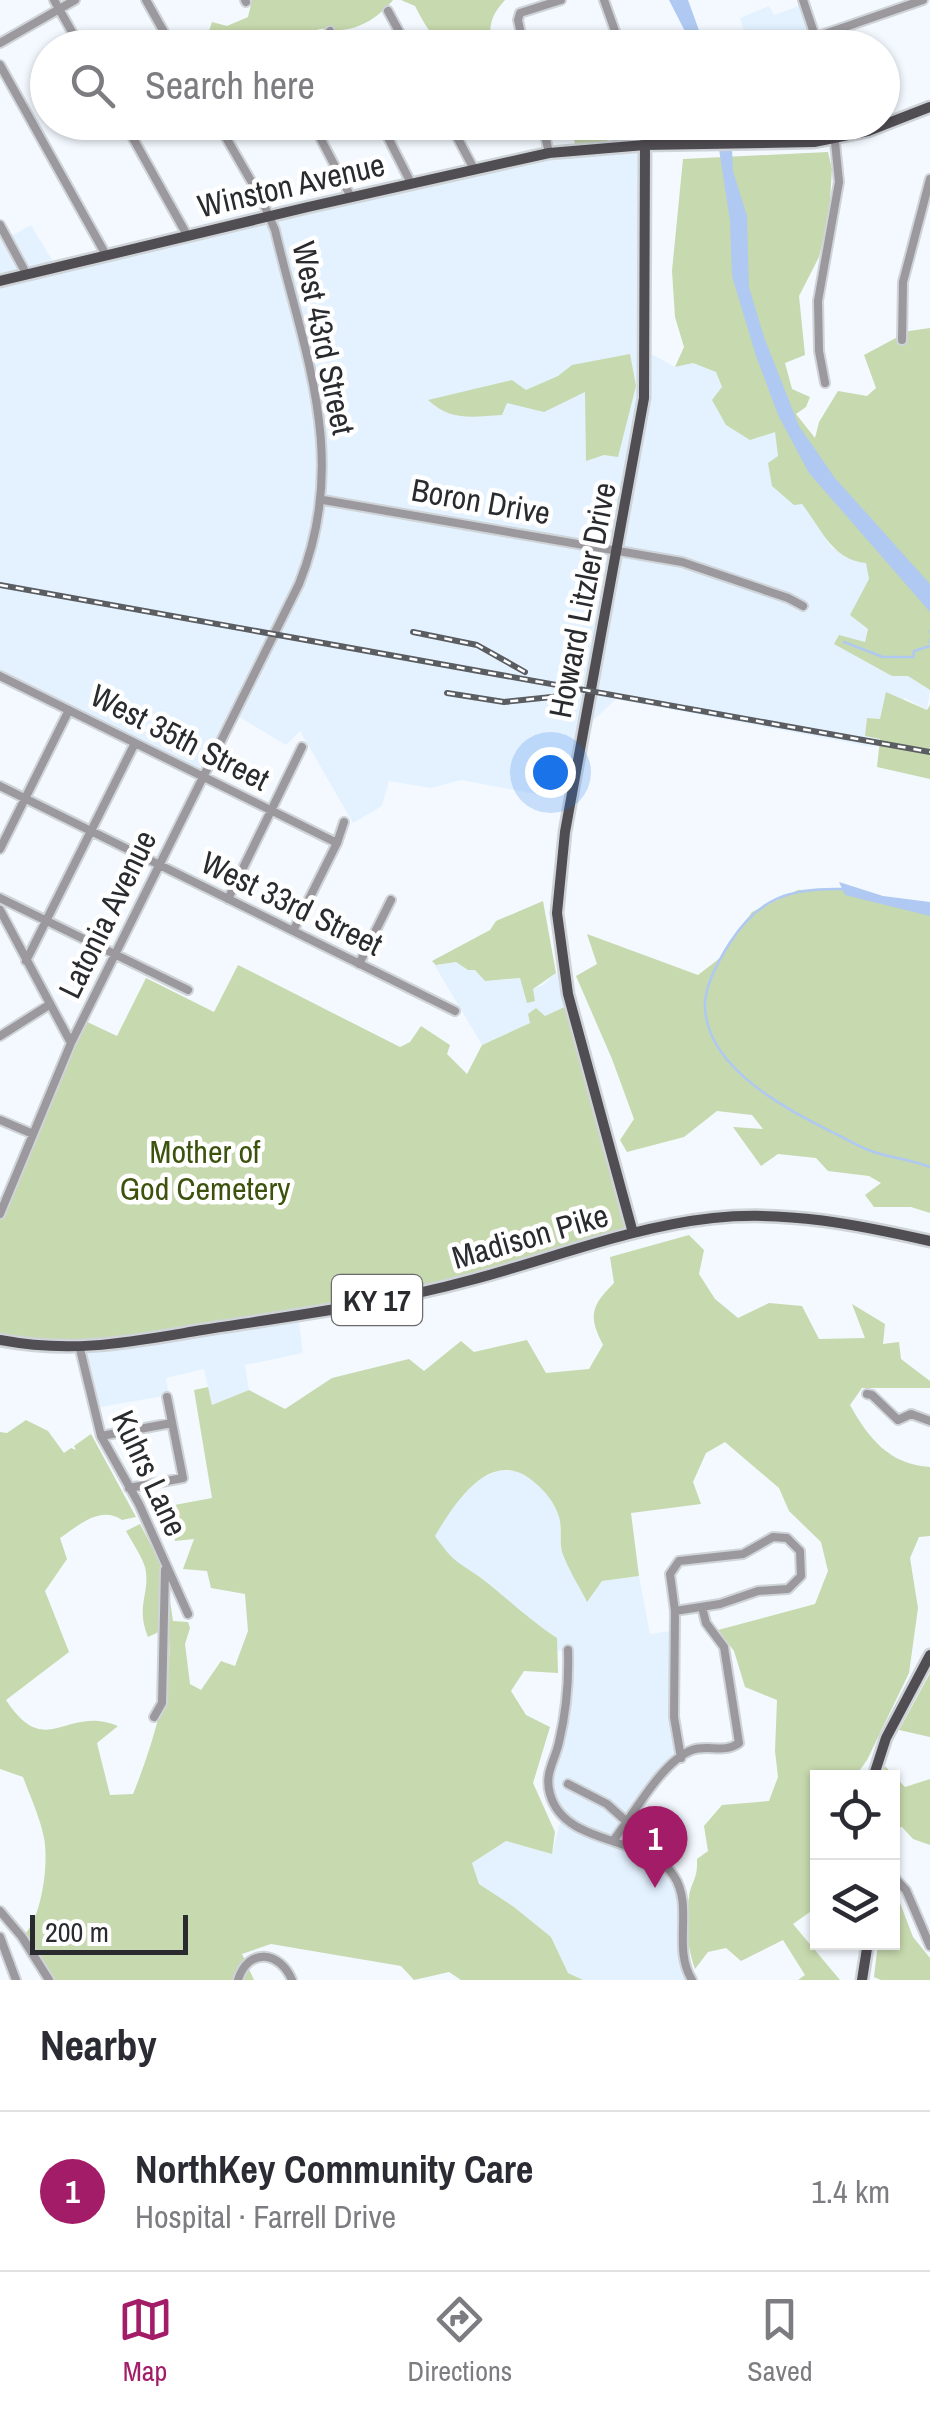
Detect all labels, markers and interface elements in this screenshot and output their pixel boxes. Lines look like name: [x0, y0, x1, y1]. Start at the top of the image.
search box: [30, 30, 900, 140]
icon: search: [65, 58, 120, 113]
text: Search here: [145, 60, 315, 111]
street label: Winston Avenue: [193, 143, 389, 227]
street label: West 43rd Street: [283, 237, 365, 439]
street label: Boron Drive: [408, 468, 554, 534]
street label: Howard Litzler Drive: [538, 479, 626, 721]
street label: West 35th Street: [83, 674, 277, 800]
your location: [525, 747, 576, 798]
street label: Latonia Avenue: [48, 823, 166, 1005]
street label: West 33rd Street: [194, 841, 390, 965]
park label: Mother of God Cemetery: [120, 1130, 290, 1210]
street label: Madison Pike: [447, 1193, 613, 1279]
road number: KY 17: [332, 1275, 422, 1325]
street label: Kuhrs Lane: [102, 1403, 198, 1543]
map controls: [810, 1770, 900, 1950]
button: locate: [810, 1770, 900, 1860]
pin: 1: [622, 1806, 688, 1888]
button: layers: [810, 1860, 900, 1950]
scale bar: [30, 1910, 188, 1954]
text: 200 m: [45, 1913, 109, 1951]
text: Nearby: [40, 2017, 157, 2073]
text: NorthKey Community Care: [135, 2144, 533, 2195]
text: 1: [65, 2170, 80, 2213]
text: 1.4 km: [811, 2170, 890, 2213]
text: Hospital · Farrell Drive: [135, 2195, 396, 2238]
tab: Map: [118, 2292, 173, 2390]
tab: Directions: [408, 2292, 512, 2390]
tab: Saved: [747, 2292, 812, 2390]

